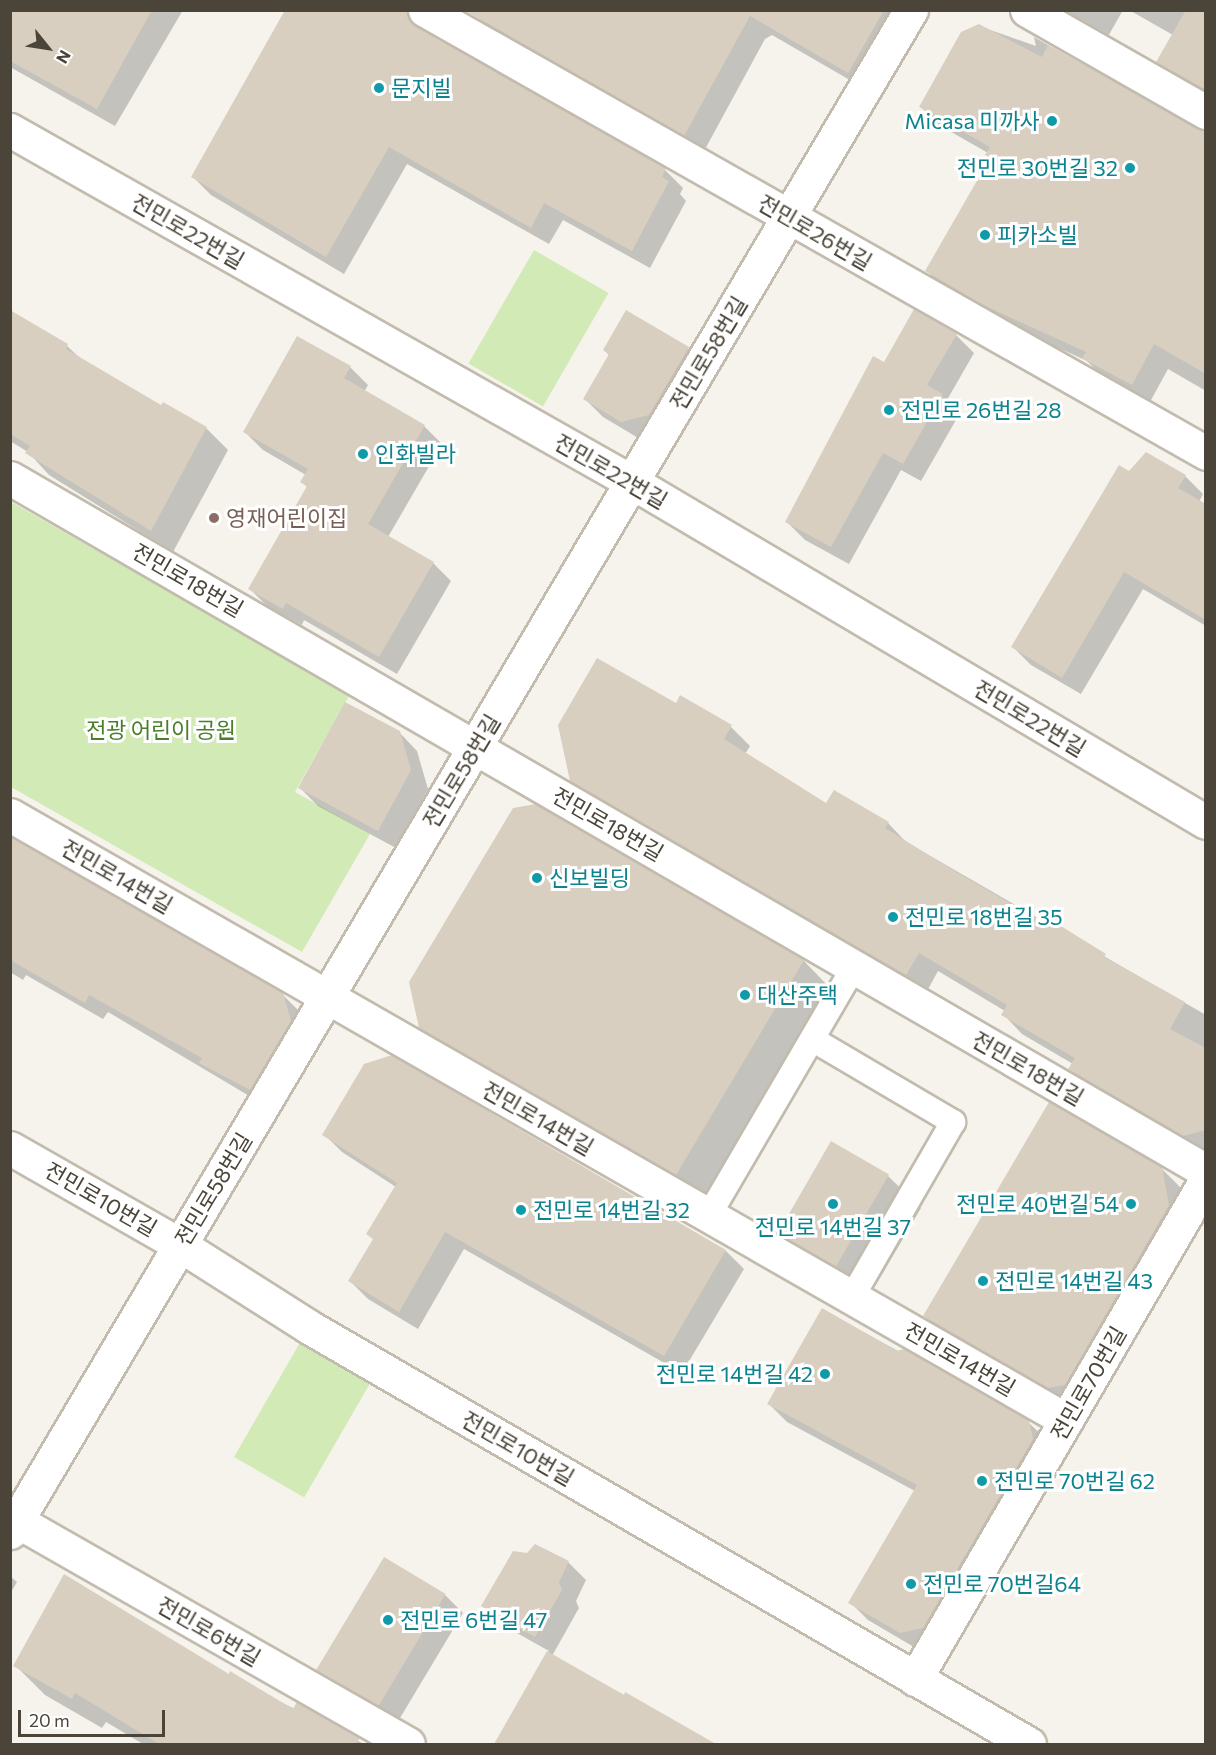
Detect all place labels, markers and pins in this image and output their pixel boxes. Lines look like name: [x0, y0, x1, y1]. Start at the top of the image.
place label: 문지빌: [391, 75, 452, 101]
marker: 문지빌: [372, 81, 386, 95]
place label: Micasa 미까사: [904, 108, 1040, 134]
marker: Micasa 미까사: [1045, 114, 1059, 128]
place label: 전민로 30번길 32: [957, 155, 1118, 181]
marker: 전민로 30번길 32: [1123, 161, 1137, 175]
place label: 피카소빌: [997, 222, 1078, 248]
marker: 피카소빌: [978, 228, 992, 242]
place label: 전민로 26번길 28: [901, 397, 1062, 423]
marker: 전민로 26번길 28: [882, 403, 896, 417]
place label: 인화빌라: [375, 441, 456, 467]
marker: 인화빌라: [356, 447, 370, 461]
place label: 영재어린이집: [226, 505, 347, 531]
marker: 영재어린이집: [207, 511, 221, 525]
place label: 신보빌딩: [549, 865, 630, 891]
marker: 신보빌딩: [530, 871, 544, 885]
place label: 전민로 18번길 35: [905, 904, 1063, 930]
marker: 전민로 18번길 35: [886, 910, 900, 924]
place label: 대산주택: [757, 982, 838, 1008]
marker: 대산주택: [738, 988, 752, 1002]
place label: 전민로 40번길 54: [956, 1191, 1119, 1217]
place label: 전민로 14번길 32: [533, 1197, 690, 1223]
marker: 전민로 14번길 37: [826, 1197, 840, 1211]
marker: 전민로 40번길 54: [1124, 1197, 1138, 1211]
marker: 전민로 14번길 32: [514, 1203, 528, 1217]
place label: 전민로 14번길 37: [755, 1214, 911, 1240]
place label: 전민로 14번길 43: [995, 1268, 1153, 1294]
marker: 전민로 14번길 43: [976, 1274, 990, 1288]
place label: 전민로 14번길 42: [656, 1361, 813, 1387]
marker: 전민로 14번길 42: [818, 1367, 832, 1381]
place label: 전민로 70번길 62: [994, 1468, 1155, 1494]
marker: 전민로 70번길 62: [975, 1474, 989, 1488]
place label: 전민로 70번길64: [923, 1571, 1081, 1597]
marker: 전민로 70번길64: [904, 1577, 918, 1591]
place label: 전민로 6번길 47: [400, 1607, 547, 1633]
marker: 전민로 6번길 47: [381, 1613, 395, 1627]

